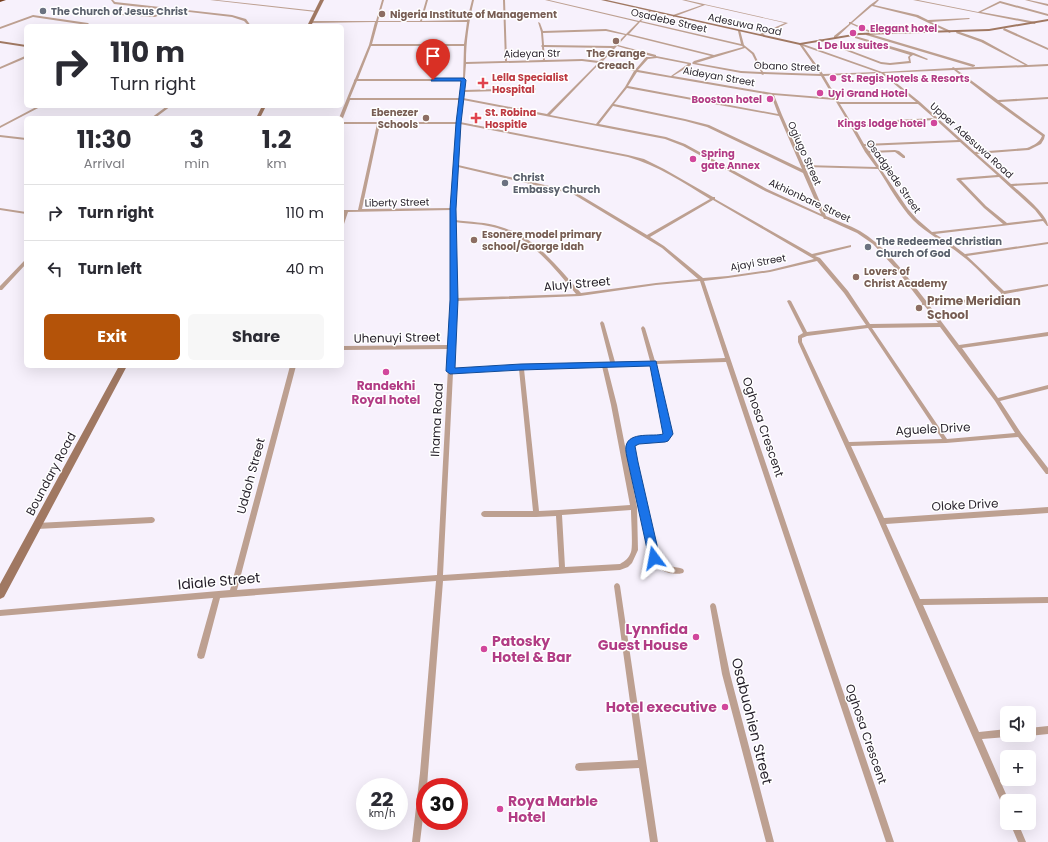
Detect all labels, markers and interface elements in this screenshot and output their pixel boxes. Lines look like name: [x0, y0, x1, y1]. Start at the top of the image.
place label: The Church of Jesus Christ: [51, 4, 188, 19]
street label: Osadebe Street: [629, 4, 709, 37]
marker: The Church of Jesus Christ: [38, 6, 48, 16]
place label: Nigeria Institute of Management: [390, 7, 557, 22]
marker: Nigeria Institute of Management: [377, 9, 387, 19]
street label: Adesuwa Road: [707, 9, 783, 40]
place label: Elegant hotel: [870, 21, 937, 36]
marker: Elegant hotel: [857, 23, 867, 33]
marker: L De lux suites: [848, 28, 858, 38]
text: 110 m: [110, 33, 185, 72]
marker: The Grange Creach: [611, 36, 621, 46]
place label: L De lux suites: [817, 38, 889, 53]
pin: [416, 39, 450, 80]
icon: right: [44, 40, 96, 92]
icon: arrive: [422, 45, 444, 67]
street label: Aideyan Str: [503, 46, 561, 61]
place label: The Grange Creach: [586, 46, 646, 73]
street label: Obano Street: [754, 58, 821, 75]
street label: Aideyan Street: [682, 63, 756, 90]
place label: Lella Specialist Hospital: [492, 70, 568, 97]
text: Turn right: [110, 71, 196, 96]
place label: St. Regis Hotels & Resorts: [841, 71, 970, 86]
marker: St. Regis Hotels & Resorts: [828, 73, 838, 83]
marker: Lella Specialist Hospital: [477, 77, 489, 89]
place label: Uyi Grand Hotel: [828, 86, 908, 101]
marker: Uyi Grand Hotel: [815, 88, 825, 98]
place label: Booston hotel: [692, 92, 762, 107]
marker: Booston hotel: [765, 94, 775, 104]
street label: Upper Adesuwa Road: [927, 99, 1017, 182]
place label: Ebenezer Schools: [371, 105, 419, 132]
place label: St. Robina Hospitle: [485, 105, 537, 132]
marker: St. Robina Hospitle: [470, 112, 482, 124]
marker: Ebenezer Schools: [421, 113, 431, 123]
place label: Kings lodge hotel: [837, 116, 926, 131]
marker: Kings lodge hotel: [929, 118, 939, 128]
street label: Ogiugo Street: [784, 119, 825, 188]
text: 11:30: [77, 123, 132, 156]
text: 3: [189, 123, 204, 156]
text: 1.2: [262, 123, 291, 156]
street label: Osadgiede Street: [863, 136, 925, 216]
place label: Spring gate Annex: [701, 146, 760, 173]
text: Arrival: [84, 154, 125, 173]
text: min: [184, 154, 209, 173]
text: km: [267, 154, 287, 173]
marker: Spring gate Annex: [688, 154, 698, 164]
place label: Christ Embassy Church: [513, 170, 601, 197]
street label: Akhionbare Street: [766, 175, 854, 226]
marker: Christ Embassy Church: [500, 178, 510, 188]
street label: Liberty Street: [365, 194, 430, 211]
icon: right: [44, 202, 66, 224]
text: Turn right: [78, 202, 154, 223]
text: 110 m: [286, 202, 324, 223]
place label: Esonere model primary school/Gaorge Idah: [482, 227, 602, 254]
place label: The Redeemed Christian Church Of God: [876, 234, 1002, 261]
marker: Esonere model primary school/Gaorge Idah: [469, 235, 479, 245]
marker: The Redeemed Christian Church Of God: [863, 242, 873, 252]
street label: Ajayi Street: [729, 250, 787, 275]
icon: left: [44, 258, 66, 280]
text: Turn left: [78, 258, 142, 279]
text: 40 m: [286, 258, 324, 279]
place label: Lovers of Christ Academy: [864, 264, 948, 291]
street label: Aluyi Street: [543, 272, 611, 295]
marker: Lovers of Christ Academy: [851, 272, 861, 282]
place label: Prime Meridian School: [927, 292, 1021, 323]
marker: Prime Meridian School: [914, 303, 924, 313]
button: Exit: [44, 314, 180, 360]
button: Share: [188, 314, 324, 360]
street label: Uhenuyi Street: [354, 328, 440, 347]
marker: Randekhi Royal hotel: [381, 367, 391, 377]
street label: Oghosa Crescent: [738, 375, 789, 479]
place label: Randekhi Royal hotel: [352, 377, 420, 408]
street label: Ihama Road: [426, 383, 447, 457]
street label: Aguele Drive: [895, 418, 971, 439]
street label: Boundary Road: [21, 429, 80, 518]
street label: Uddoh Street: [232, 436, 269, 516]
street label: Oloke Drive: [931, 494, 999, 515]
position arrow: [633, 537, 675, 579]
street label: Idiale Street: [177, 567, 261, 595]
place label: Lynnfida Guest House: [598, 619, 688, 655]
place label: Patosky Hotel & Bar: [492, 631, 571, 667]
marker: Lynnfida Guest House: [691, 632, 701, 642]
marker: Patosky Hotel & Bar: [479, 644, 489, 654]
street label: Osabuohien Street: [727, 656, 777, 786]
street label: Oghosa Crescent: [841, 682, 892, 786]
place label: Hotel executive: [606, 697, 717, 717]
marker: Hotel executive: [720, 702, 730, 712]
map controls: [1000, 706, 1036, 830]
button: sound: [1000, 706, 1036, 742]
button: +: [1000, 750, 1036, 786]
speed limit sign: 30: [416, 778, 468, 830]
text: 22: [371, 785, 393, 813]
place label: Roya Marble Hotel: [508, 791, 598, 827]
button: −: [1000, 794, 1036, 830]
marker: Roya Marble Hotel: [495, 804, 505, 814]
text: km/h: [369, 806, 395, 821]

